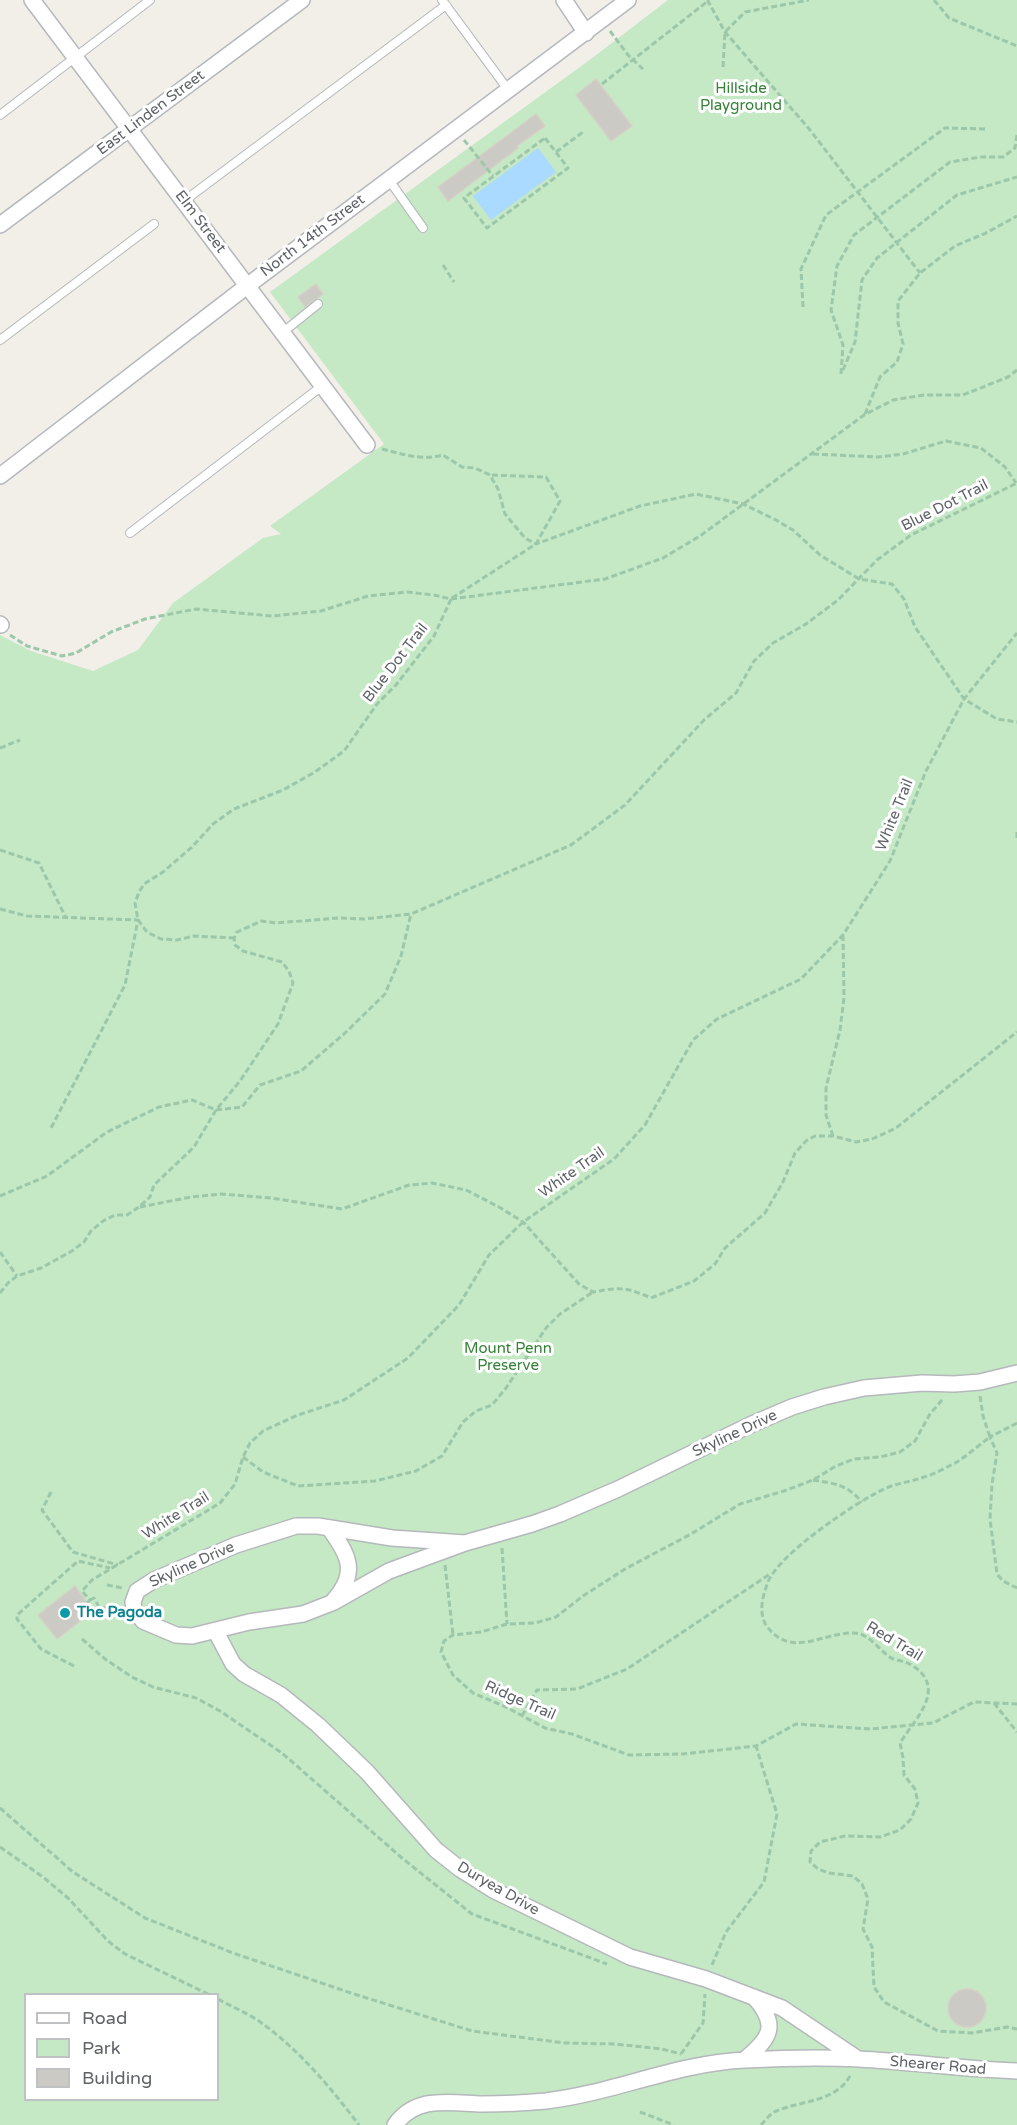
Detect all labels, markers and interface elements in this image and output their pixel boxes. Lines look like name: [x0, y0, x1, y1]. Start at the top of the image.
street label: East Linden Street: [94, 67, 208, 159]
park label: Hillside Playground: [700, 80, 782, 115]
street label: Elm Street: [171, 187, 229, 257]
street label: North 14th Street: [257, 191, 369, 281]
street label: Blue Dot Trail: [899, 476, 991, 536]
street label: Blue Dot Trail: [360, 620, 432, 706]
street label: White Trail: [872, 776, 918, 854]
street label: White Trail: [536, 1144, 608, 1202]
park label: Mount Penn Preserve: [464, 1340, 552, 1375]
street label: Skyline Drive: [690, 1407, 780, 1461]
street label: White Trail: [139, 1488, 213, 1544]
street label: Skyline Drive: [147, 1538, 237, 1592]
place label: The Pagoda: [77, 1604, 162, 1622]
marker: The Pagoda: [58, 1606, 72, 1620]
street label: Red Trail: [863, 1618, 925, 1666]
street label: Ridge Trail: [482, 1677, 558, 1725]
street label: Duryea Drive: [454, 1858, 542, 1920]
legend: [24, 1993, 219, 2101]
text: Road: [82, 2007, 127, 2029]
text: Park: [82, 2037, 120, 2059]
street label: Shearer Road: [889, 2053, 987, 2079]
text: Building: [82, 2067, 152, 2089]

